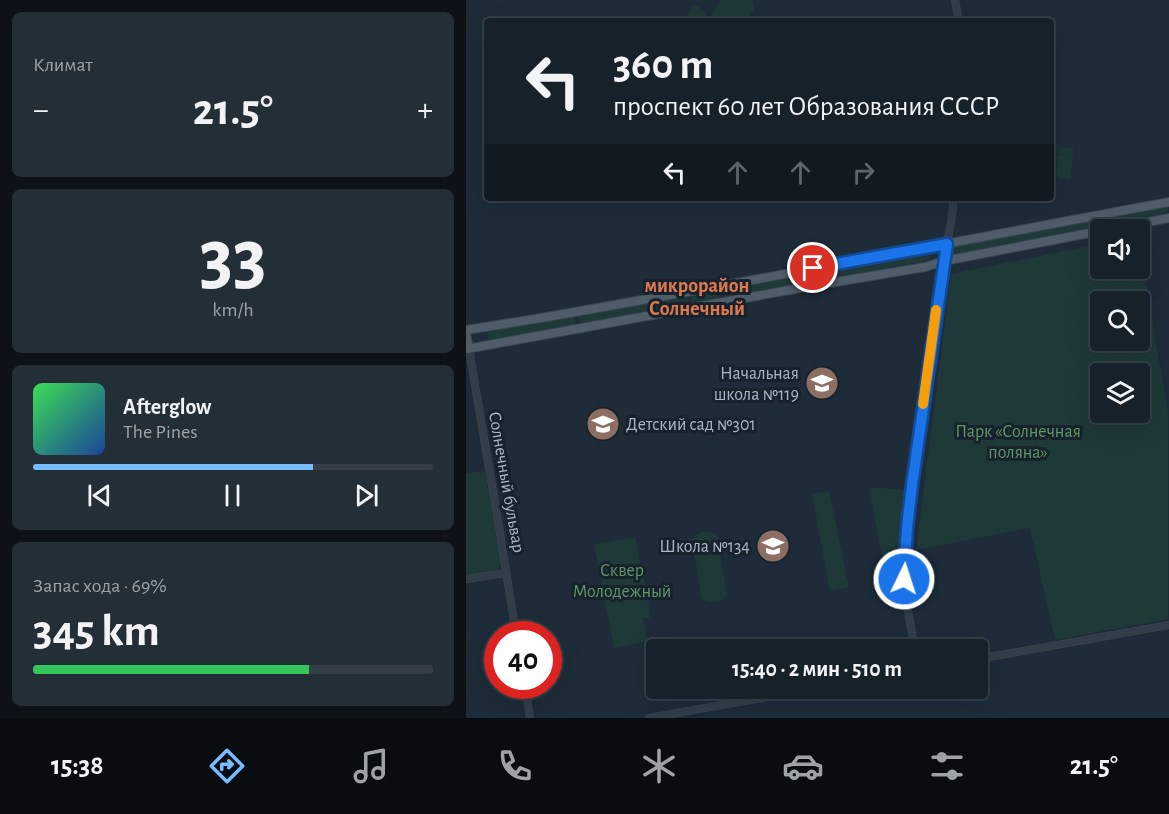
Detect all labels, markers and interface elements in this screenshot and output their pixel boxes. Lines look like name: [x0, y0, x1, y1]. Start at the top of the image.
icon: left: [514, 42, 592, 120]
text: 360 m: [613, 44, 714, 86]
text: Климат: [33, 55, 93, 75]
text: 21.5°: [193, 88, 273, 133]
text: проспект 60 лет Образования СССР: [613, 93, 999, 120]
text: −: [33, 94, 49, 127]
text: +: [417, 94, 433, 127]
icon: left: [658, 156, 691, 189]
icon: ahead: [721, 156, 754, 189]
icon: ahead: [784, 156, 817, 189]
icon: right: [847, 156, 880, 189]
map controls: [1090, 219, 1150, 423]
button: sound: [1090, 219, 1150, 279]
text: 33: [199, 220, 267, 298]
pin: [787, 242, 838, 293]
icon: arrive: [796, 251, 829, 284]
district label: микрорайон Солнечный: [645, 276, 749, 319]
button: search: [1090, 291, 1150, 351]
text: km/h: [212, 300, 254, 320]
button: layers: [1090, 363, 1150, 423]
place label: Начальная школа №119: [714, 365, 799, 404]
school or university icon: Начальная школа №119: [804, 365, 840, 401]
text: Afterglow: [123, 396, 211, 418]
school or university icon: Детский сад №301: [585, 406, 621, 442]
street label: Солнечный бульвар: [485, 410, 528, 554]
place label: Детский сад №301: [626, 416, 756, 434]
text: The Pines: [123, 422, 198, 442]
park label: Парк «Солнечная поляна»: [955, 423, 1081, 462]
icon: previous: [83, 479, 116, 512]
icon: pause: [216, 479, 249, 512]
icon: next: [350, 479, 383, 512]
school or university icon: Школа №134: [755, 528, 791, 564]
place label: Школа №134: [659, 538, 750, 556]
position arrow: [872, 547, 936, 611]
park label: Сквер Молодежный: [573, 562, 671, 601]
text: Запас хода · 69%: [33, 576, 167, 596]
text: 345 km: [33, 609, 160, 654]
speed limit sign: 40: [484, 621, 562, 699]
text: 15:40 · 2 мин · 510 m: [732, 658, 902, 680]
icon: directions: [206, 745, 248, 787]
icon: music: [350, 745, 392, 787]
icon: phone: [494, 745, 536, 787]
icon: climate: [638, 745, 680, 787]
icon: car: [782, 745, 824, 787]
icon: filters: [926, 745, 968, 787]
text: 15:38: [51, 752, 104, 779]
text: 21.5°: [1070, 752, 1118, 779]

